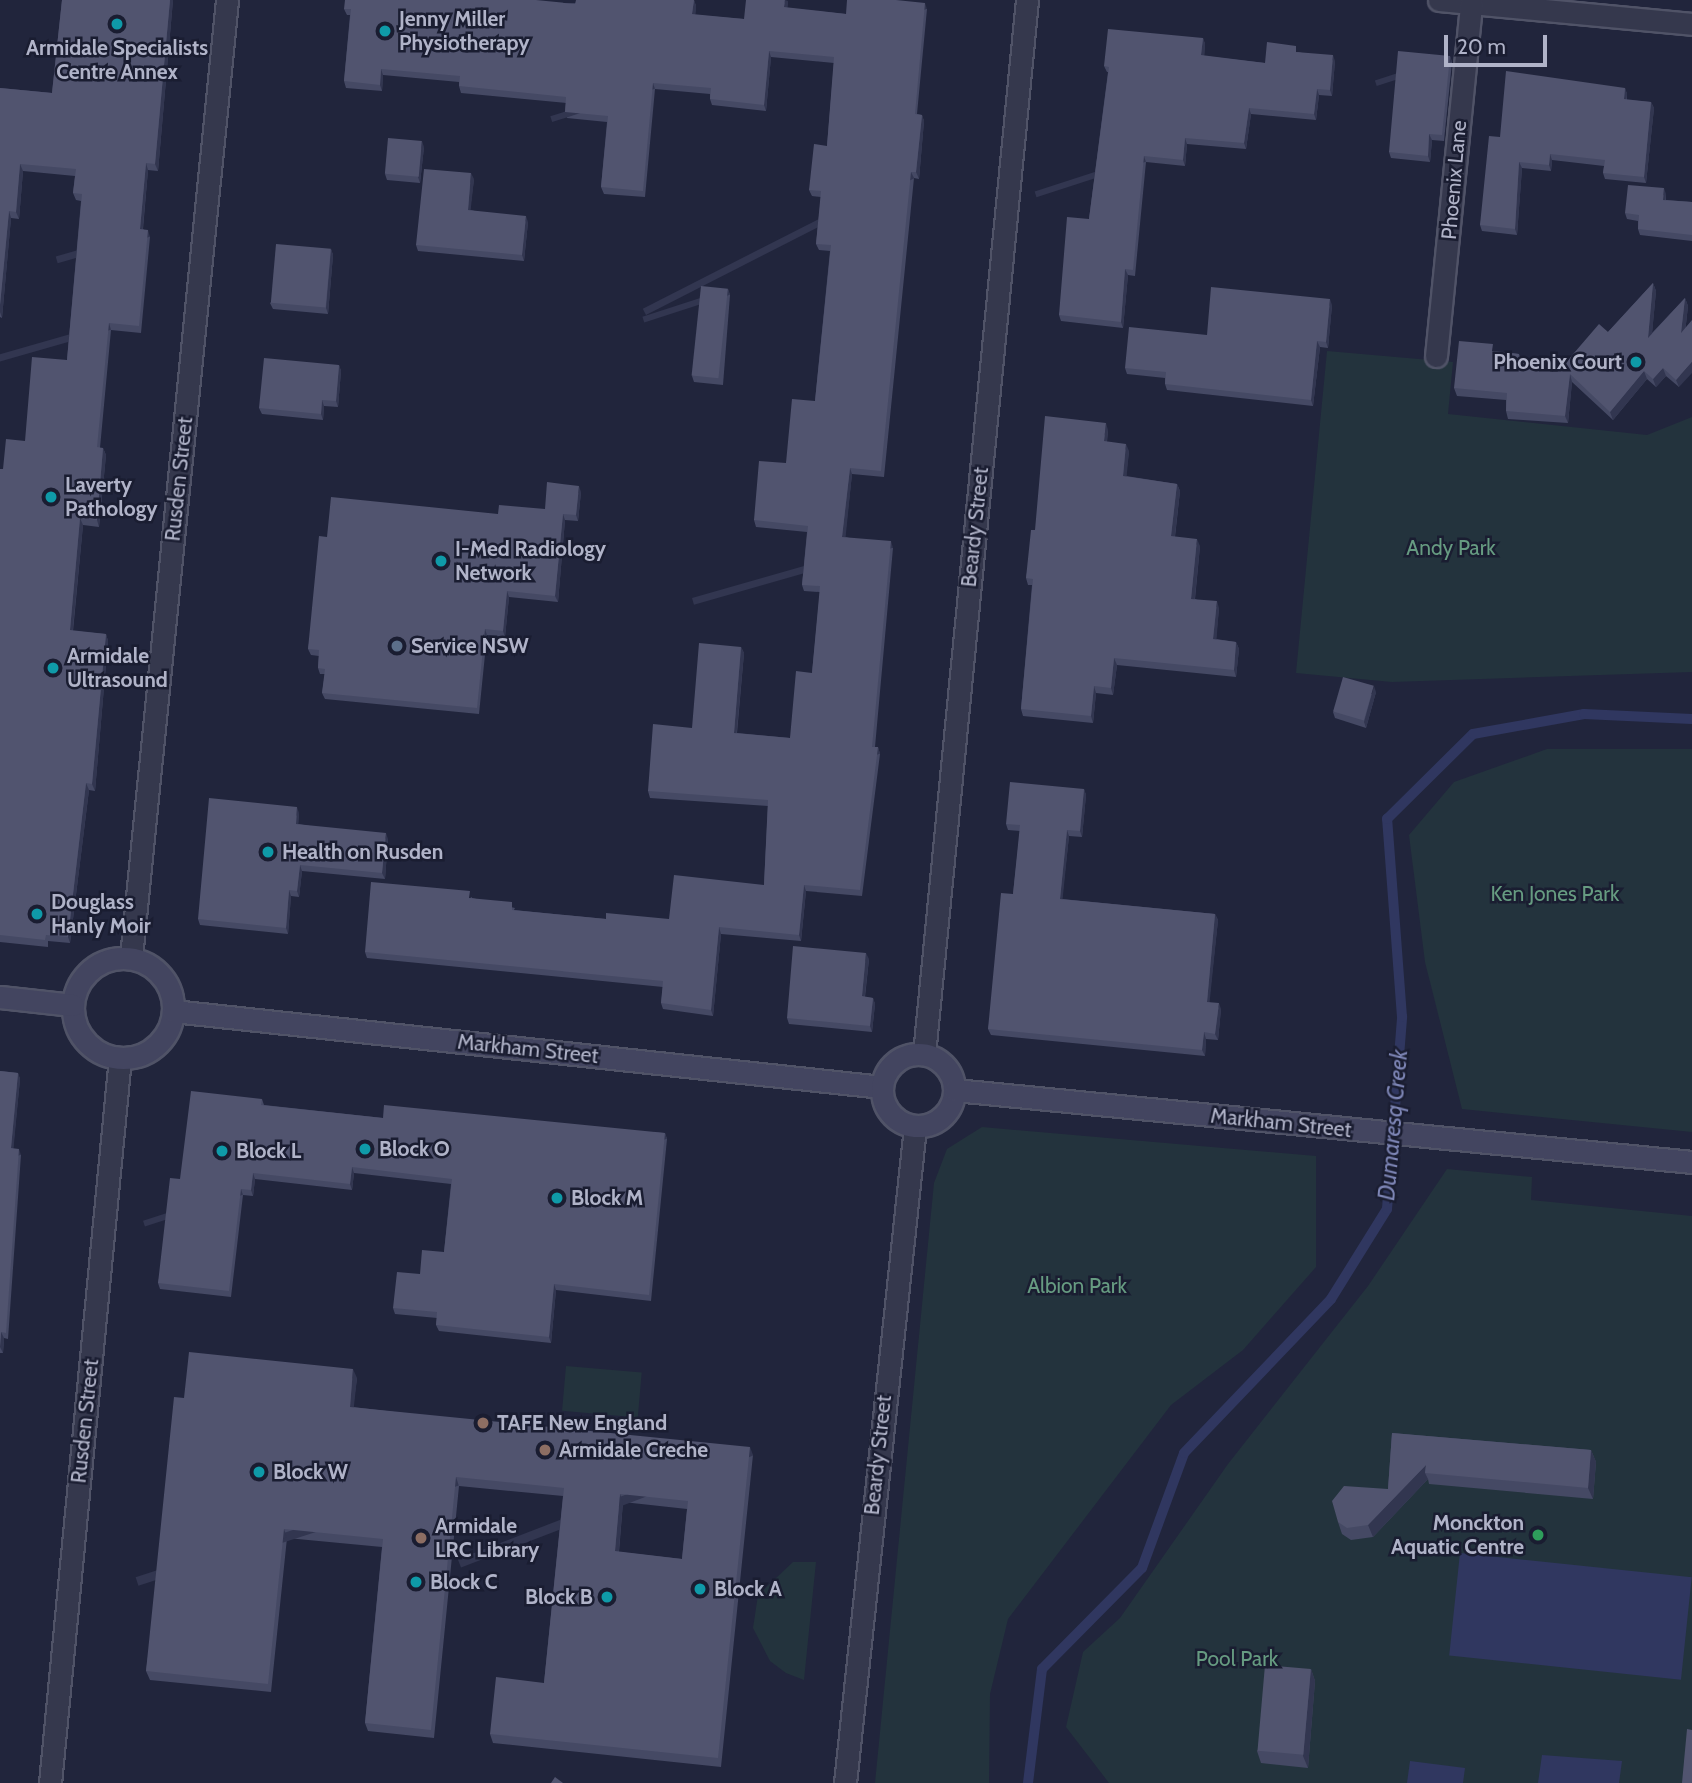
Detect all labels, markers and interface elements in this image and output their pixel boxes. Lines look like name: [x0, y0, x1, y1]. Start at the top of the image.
place label: Jenny Miller Physiotherapy: [399, 6, 529, 56]
marker: Armidale Specialists Centre Annex: [109, 16, 125, 32]
scale bar: [1447, 21, 1550, 65]
marker: Jenny Miller Physiotherapy: [377, 23, 393, 39]
text: 20 m: [1457, 34, 1506, 59]
place label: Armidale Specialists Centre Annex: [26, 35, 208, 85]
street label: Phoenix Lane: [1436, 119, 1472, 241]
place label: Phoenix Court: [1493, 349, 1622, 375]
marker: Phoenix Court: [1628, 354, 1644, 370]
street label: Rusden Street: [160, 416, 198, 542]
street label: Beardy Street: [956, 466, 994, 588]
place label: Laverty Pathology: [65, 472, 157, 522]
marker: Laverty Pathology: [43, 489, 59, 505]
park label: Andy Park: [1406, 535, 1496, 561]
place label: I-Med Radiology Network: [455, 536, 606, 586]
marker: I-Med Radiology Network: [433, 553, 449, 569]
place label: Service NSW: [411, 633, 529, 659]
marker: Service NSW: [389, 638, 405, 654]
place label: Armidale Ultrasound: [67, 643, 168, 693]
marker: Armidale Ultrasound: [45, 660, 61, 676]
place label: Health on Rusden: [282, 839, 443, 865]
marker: Health on Rusden: [260, 844, 276, 860]
park label: Ken Jones Park: [1491, 881, 1619, 907]
place label: Douglass Hanly Moir: [51, 889, 151, 939]
marker: Douglass Hanly Moir: [29, 906, 45, 922]
street label: Markham Street: [456, 1029, 600, 1069]
water label: Dumaresq Creek: [1373, 1048, 1413, 1202]
street label: Markham Street: [1209, 1103, 1353, 1143]
place label: Block O: [379, 1136, 450, 1162]
place label: Block L: [236, 1138, 301, 1164]
marker: Block O: [357, 1141, 373, 1157]
marker: Block L: [214, 1143, 230, 1159]
place label: Block M: [571, 1185, 643, 1211]
marker: Block M: [549, 1190, 565, 1206]
park label: Albion Park: [1027, 1273, 1127, 1299]
street label: Rusden Street: [66, 1358, 104, 1484]
street label: Beardy Street: [859, 1394, 897, 1516]
place label: TAFE New England: [497, 1410, 667, 1436]
marker: TAFE New England: [475, 1415, 491, 1431]
place label: Armidale Creche: [559, 1437, 708, 1463]
marker: Armidale Creche: [537, 1442, 553, 1458]
place label: Block W: [273, 1459, 348, 1485]
marker: Block W: [251, 1464, 267, 1480]
place label: Monckton Aquatic Centre: [1391, 1510, 1524, 1560]
place label: Armidale LRC Library: [435, 1513, 539, 1563]
marker: Monckton Aquatic Centre: [1530, 1527, 1546, 1543]
marker: Armidale LRC Library: [413, 1530, 429, 1546]
place label: Block C: [430, 1569, 498, 1595]
marker: Block C: [408, 1574, 424, 1590]
place label: Block A: [714, 1576, 782, 1602]
marker: Block A: [692, 1581, 708, 1597]
place label: Block B: [525, 1584, 593, 1610]
marker: Block B: [599, 1589, 615, 1605]
park label: Pool Park: [1196, 1646, 1278, 1672]

